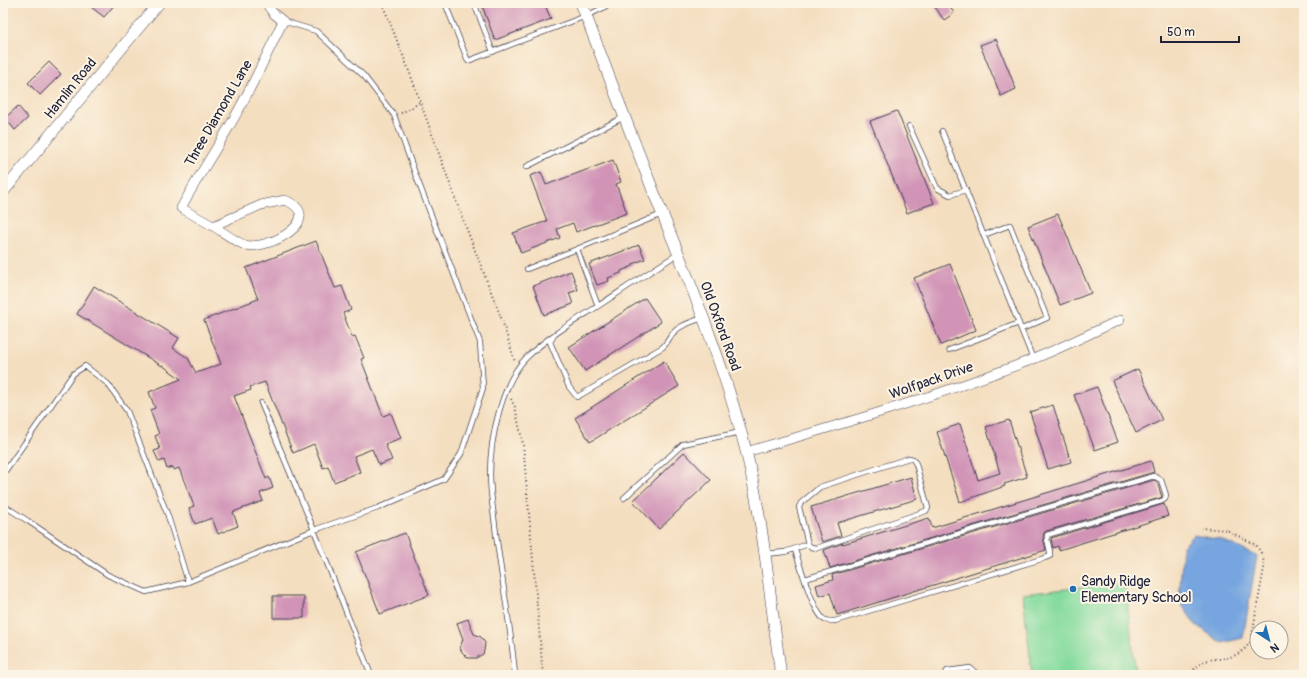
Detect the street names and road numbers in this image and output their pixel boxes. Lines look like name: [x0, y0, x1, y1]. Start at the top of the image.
street label: Hamlin Road: [41, 54, 100, 122]
street label: Three Diamond Lane: [181, 57, 256, 170]
street label: Old Oxford Road: [696, 279, 745, 373]
street label: Wolfpack Drive: [887, 358, 975, 403]

